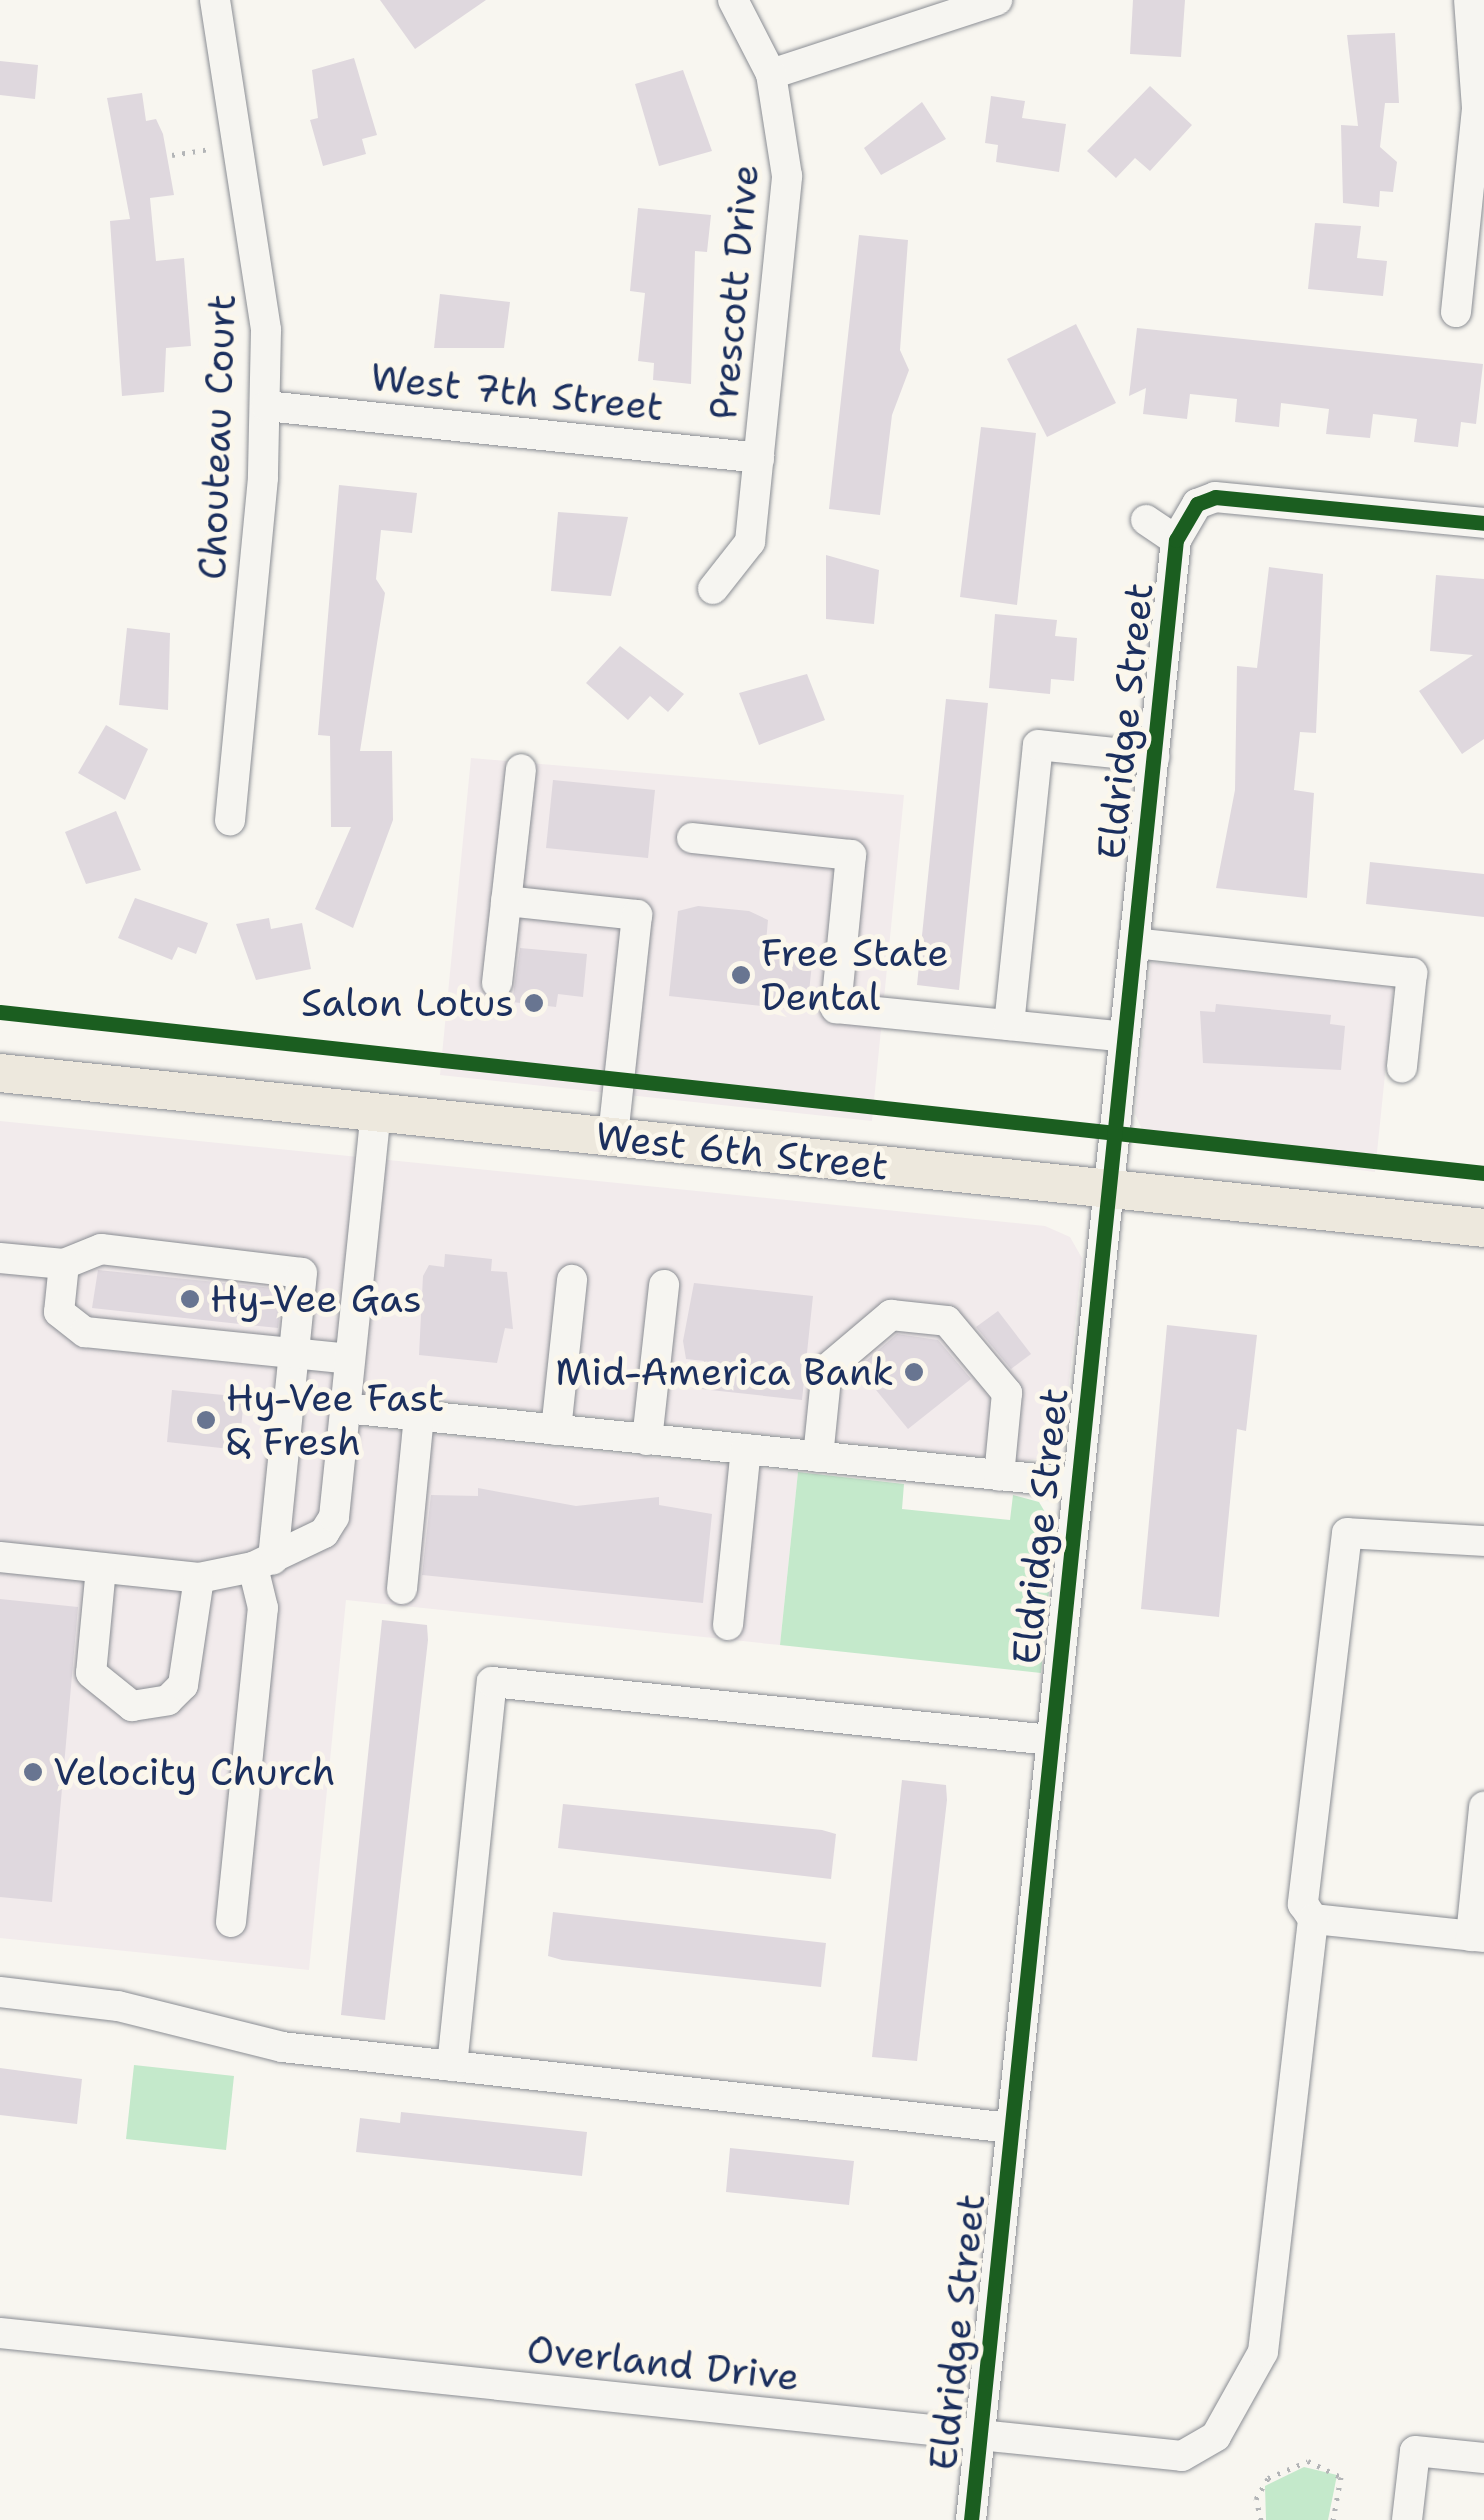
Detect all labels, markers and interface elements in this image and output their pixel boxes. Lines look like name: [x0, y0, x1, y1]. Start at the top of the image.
street label: Prescott Drive: [700, 162, 768, 422]
street label: Chouteau Court: [189, 293, 245, 581]
street label: West 7th Street: [368, 354, 666, 430]
street label: Eldridge Street: [1088, 581, 1162, 861]
place label: Free State Dental: [761, 930, 949, 1019]
marker: Free State Dental: [730, 964, 752, 986]
place label: Salon Lotus: [301, 980, 514, 1026]
marker: Salon Lotus: [523, 992, 545, 1014]
street label: West 6th Street: [593, 1113, 891, 1189]
place label: Hy-Vee Gas: [210, 1276, 422, 1322]
marker: Hy-Vee Gas: [179, 1288, 201, 1310]
place label: Mid-America Bank: [555, 1349, 894, 1395]
marker: Mid-America Bank: [903, 1361, 925, 1383]
place label: Hy-Vee Fast & Fresh: [226, 1375, 444, 1465]
street label: Eldridge Street: [1003, 1386, 1077, 1666]
marker: Hy-Vee Fast & Fresh: [195, 1409, 217, 1431]
place label: Velocity Church: [53, 1749, 336, 1795]
marker: Velocity Church: [22, 1761, 44, 1783]
street label: Eldridge Street: [920, 2192, 994, 2472]
street label: Overland Drive: [525, 2326, 801, 2400]

